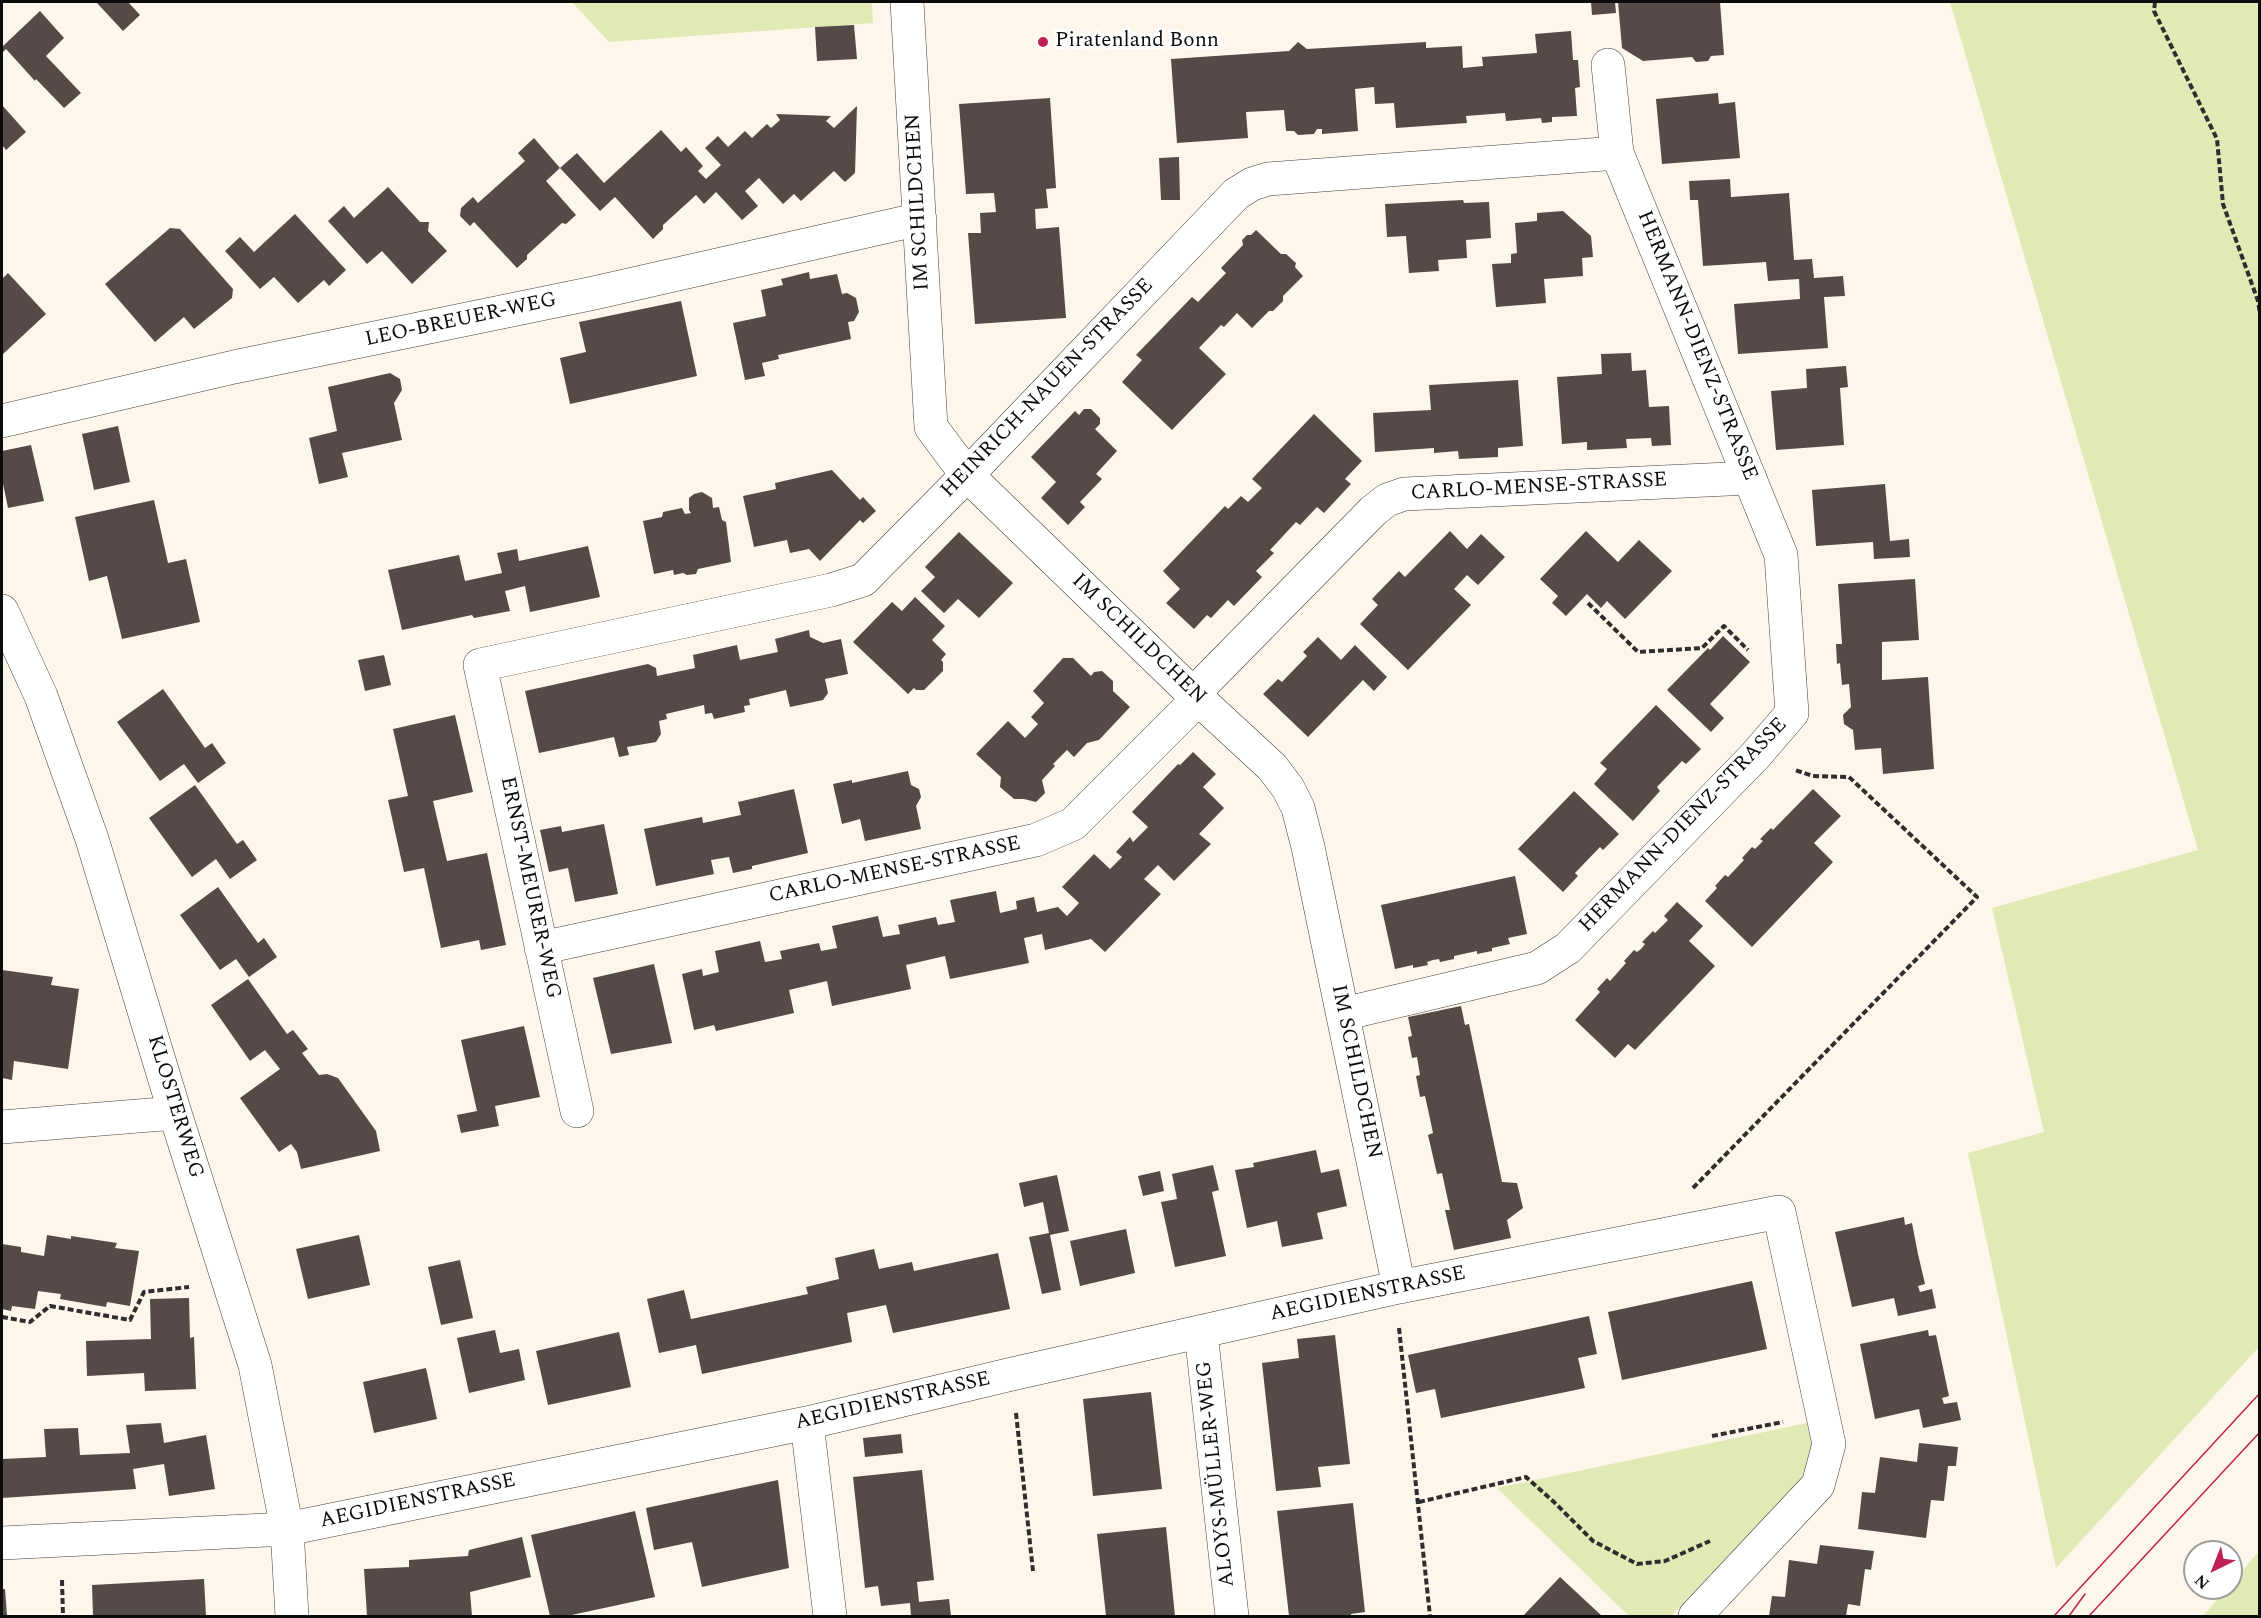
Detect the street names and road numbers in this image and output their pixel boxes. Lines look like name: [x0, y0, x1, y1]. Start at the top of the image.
street label: IM SCHILDCHEN: [902, 113, 936, 291]
street label: HERMANN-DIENZ-STRASSE: [1630, 207, 1762, 485]
street label: HEINRICH-NAUEN-STRASSE: [936, 274, 1160, 504]
street label: LEO-BREUER-WEG: [363, 288, 559, 354]
street label: CARLO-MENSE-STRASSE: [1410, 469, 1668, 507]
street label: IM SCHILDCHEN: [1065, 569, 1211, 711]
street label: HERMANN-DIENZ-STRASSE: [1575, 713, 1793, 939]
street label: ERNST-MEURER-WEG: [493, 775, 565, 1001]
street label: CARLO-MENSE-STRASSE: [767, 832, 1023, 910]
street label: IM SCHILDCHEN: [1324, 983, 1386, 1161]
street label: KLOSTERWEG: [140, 1032, 208, 1182]
street label: AEGIDIENSTRASSE: [1268, 1262, 1468, 1328]
street label: ALOYS-MÜLLER-WEG: [1193, 1360, 1241, 1588]
street label: AEGIDIENSTRASSE: [793, 1367, 993, 1437]
street label: AEGIDIENSTRASSE: [318, 1469, 518, 1535]

